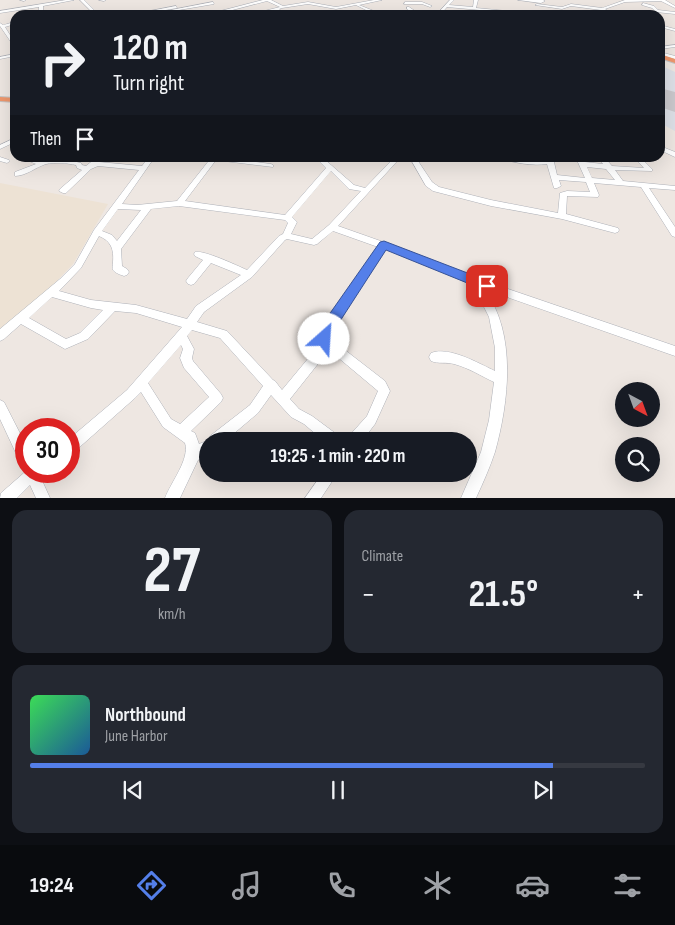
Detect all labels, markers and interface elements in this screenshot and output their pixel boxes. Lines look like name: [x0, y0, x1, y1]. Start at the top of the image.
text: 120 m: [113, 27, 188, 70]
icon: right: [30, 30, 95, 95]
text: Turn right: [113, 70, 184, 97]
icon: arrive: [71, 125, 99, 153]
text: Then: [30, 128, 61, 151]
pin: [466, 265, 508, 307]
icon: arrive: [473, 272, 501, 300]
position arrow: [297, 312, 349, 364]
north arrow: [615, 382, 660, 428]
map controls: [615, 382, 660, 482]
speed limit sign: 30: [15, 418, 80, 483]
button: search: [615, 437, 660, 482]
text: 19:25 · 1 min · 220 m: [271, 445, 405, 468]
text: 27: [143, 533, 200, 611]
text: Climate: [362, 547, 403, 566]
text: 21.5°: [468, 572, 538, 617]
text: −: [362, 578, 375, 611]
text: +: [631, 578, 645, 611]
text: km/h: [158, 605, 186, 624]
text: Northbound: [105, 704, 186, 727]
text: June Harbor: [105, 727, 168, 746]
icon: previous: [119, 776, 147, 804]
icon: pause: [324, 776, 352, 804]
icon: next: [529, 776, 557, 804]
icon: directions: [134, 868, 169, 903]
icon: music: [229, 868, 264, 903]
icon: phone: [324, 868, 359, 903]
icon: climate: [420, 868, 455, 903]
icon: car: [515, 868, 550, 903]
icon: filters: [610, 868, 645, 903]
text: 19:24: [30, 872, 74, 899]

